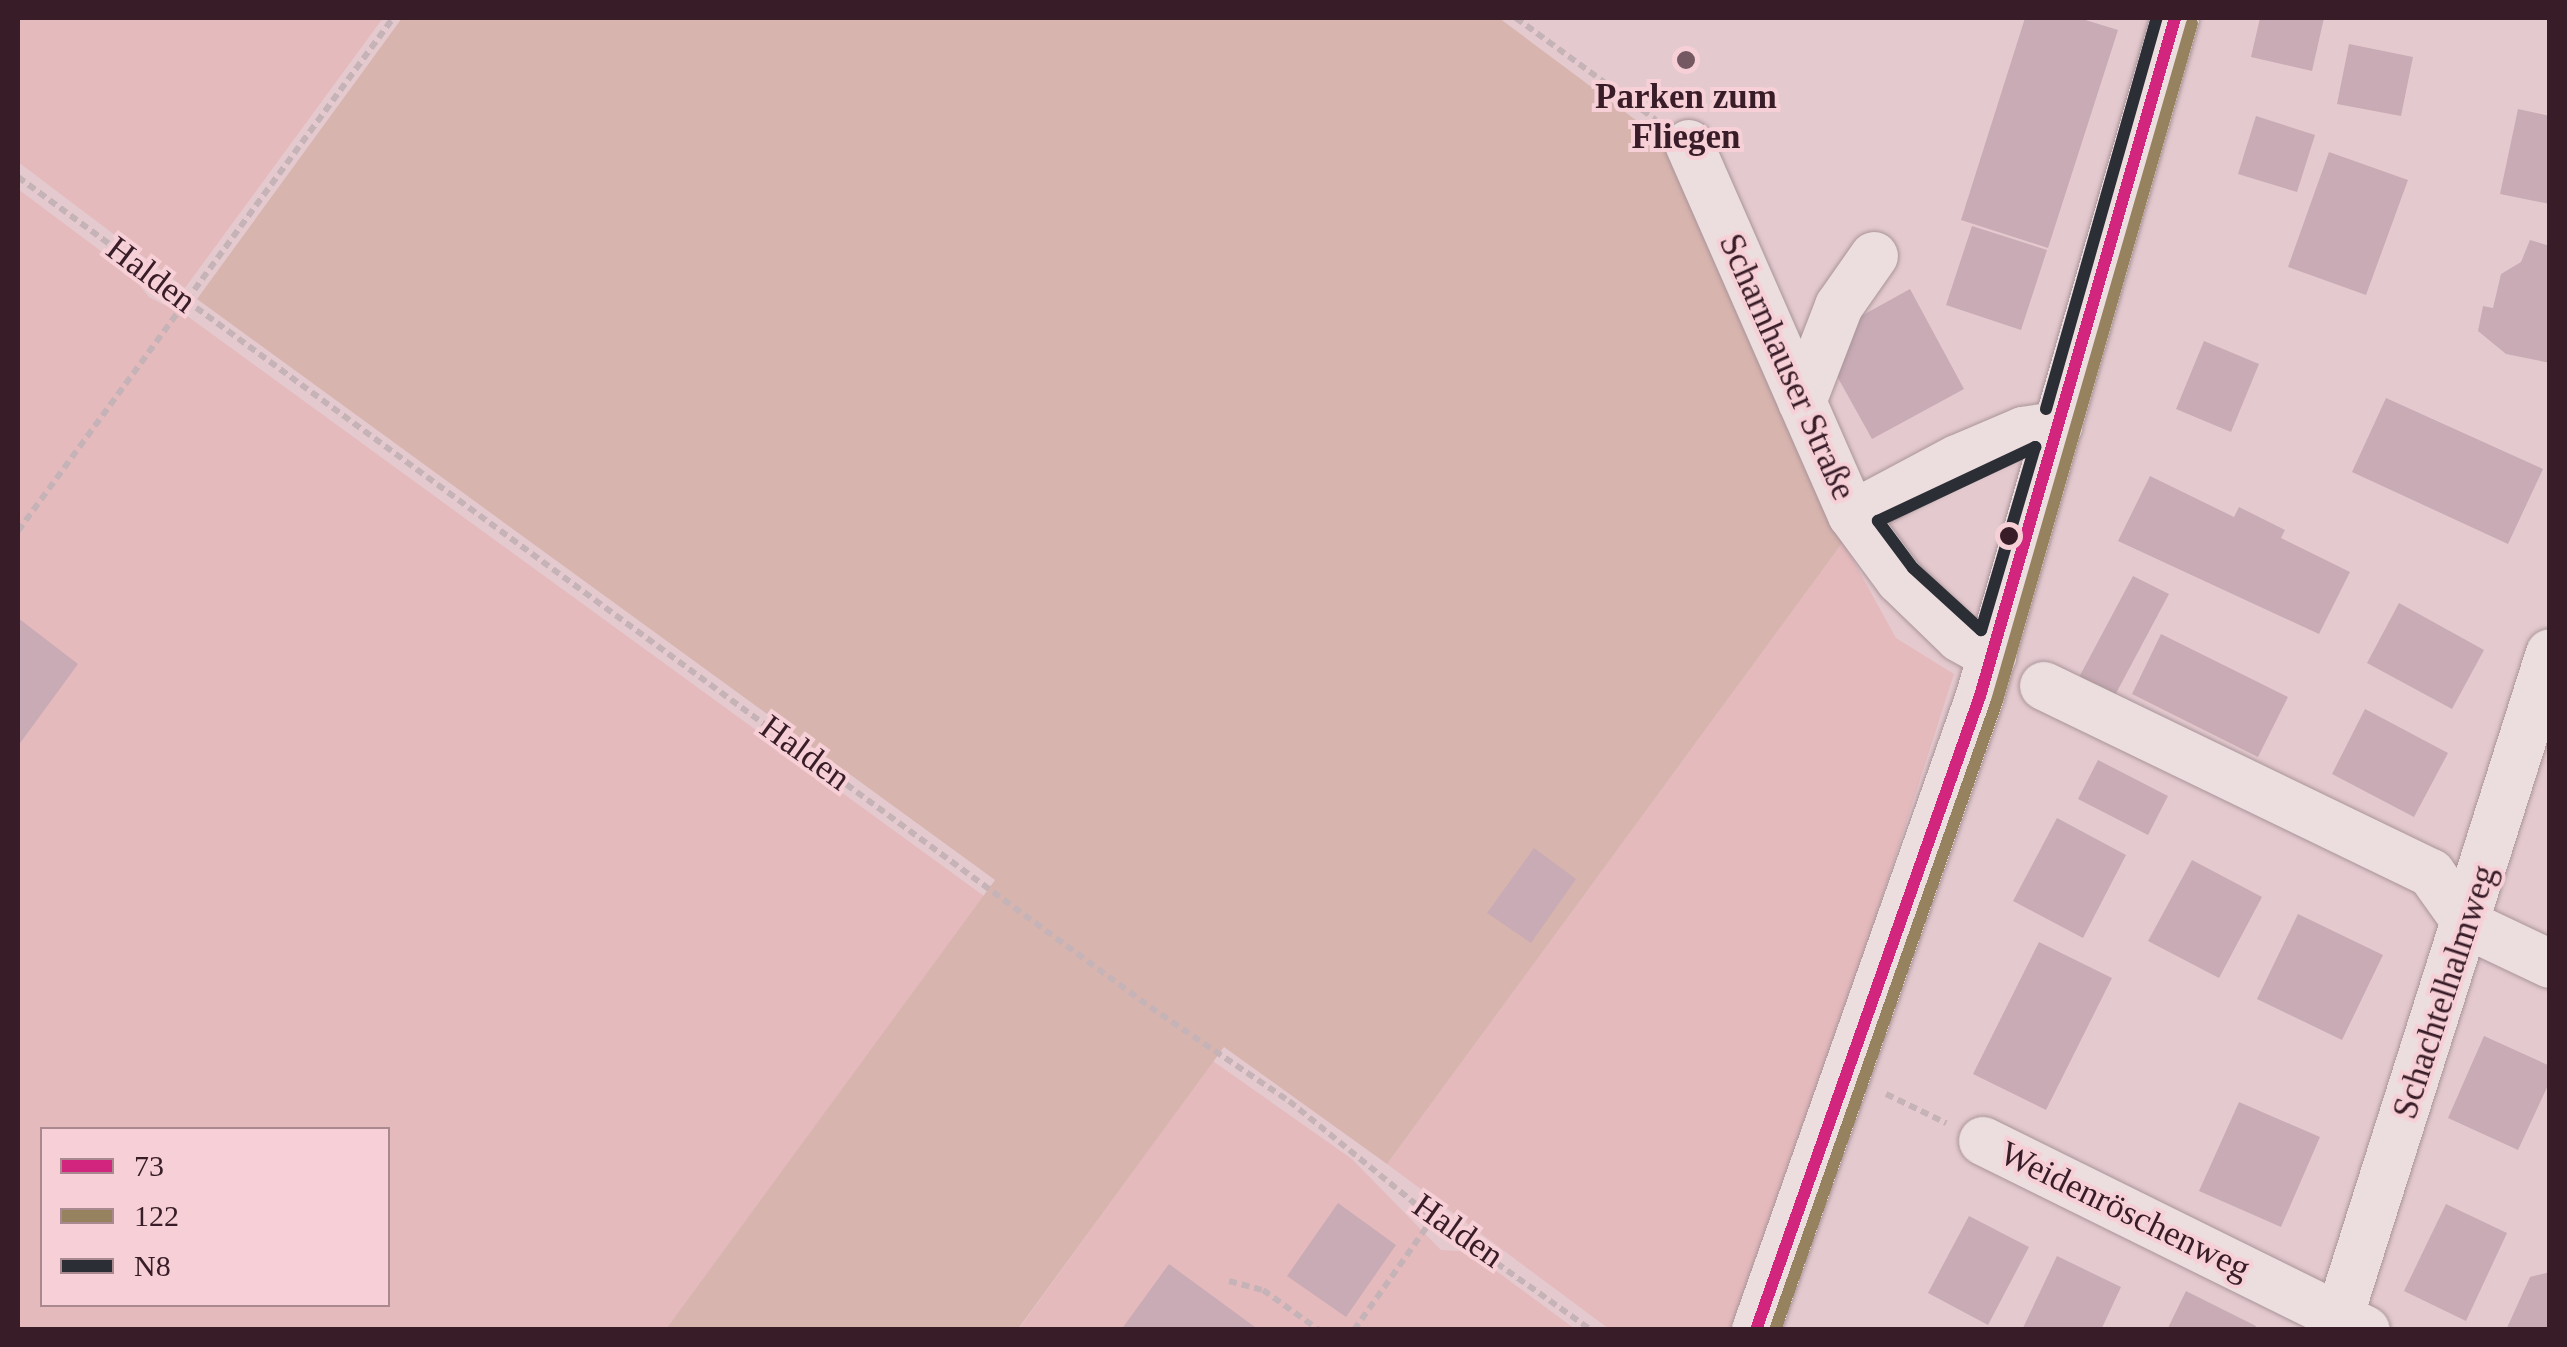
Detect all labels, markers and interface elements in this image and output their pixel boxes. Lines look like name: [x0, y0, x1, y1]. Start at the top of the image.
marker: Parken zum Fliegen: [1675, 49, 1697, 71]
place label: Parken zum Fliegen: [1595, 76, 1777, 158]
street label: Halden: [98, 228, 204, 322]
street label: Scharnhauser Straße: [1710, 228, 1864, 506]
unlabelled marker: [1999, 526, 2019, 546]
street label: Halden: [752, 706, 858, 800]
street label: Schachtelhalmweg: [2384, 860, 2506, 1124]
legend: [40, 1127, 390, 1307]
street label: Weidenröschenweg: [1993, 1132, 2257, 1290]
text: 73: [134, 1149, 164, 1182]
street label: Halden: [1405, 1185, 1511, 1277]
text: 122: [134, 1199, 179, 1232]
text: N8: [134, 1249, 171, 1282]

